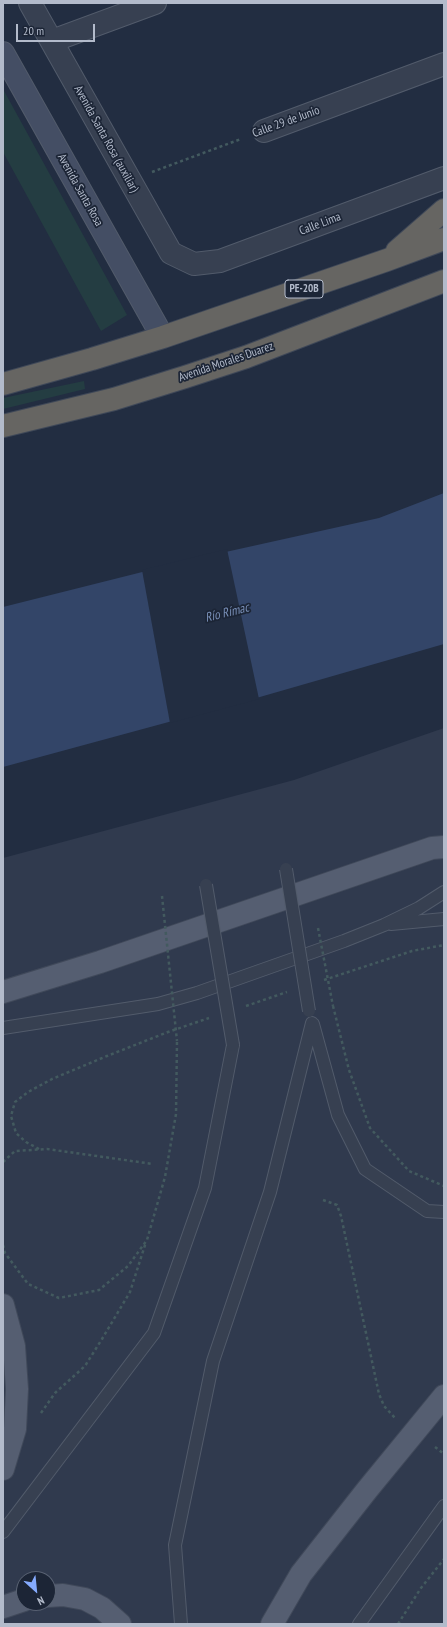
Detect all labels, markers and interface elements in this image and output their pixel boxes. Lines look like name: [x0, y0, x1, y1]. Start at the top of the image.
scale bar: [18, 16, 97, 42]
text: 20 m: [23, 23, 44, 38]
street label: Avenida Santa Rosa (auxiliar): [71, 83, 141, 195]
street label: Calle 29 de Junio: [250, 103, 322, 141]
street label: Avenida Santa Rosa: [54, 151, 106, 229]
street label: Calle Lima: [297, 209, 343, 239]
road number: PE-20B: [285, 280, 323, 298]
street label: Avenida Morales Duarez: [177, 339, 275, 385]
water label: Río Rímac: [203, 600, 251, 626]
north arrow: [16, 1571, 56, 1611]
text: N: [35, 1593, 47, 1608]

